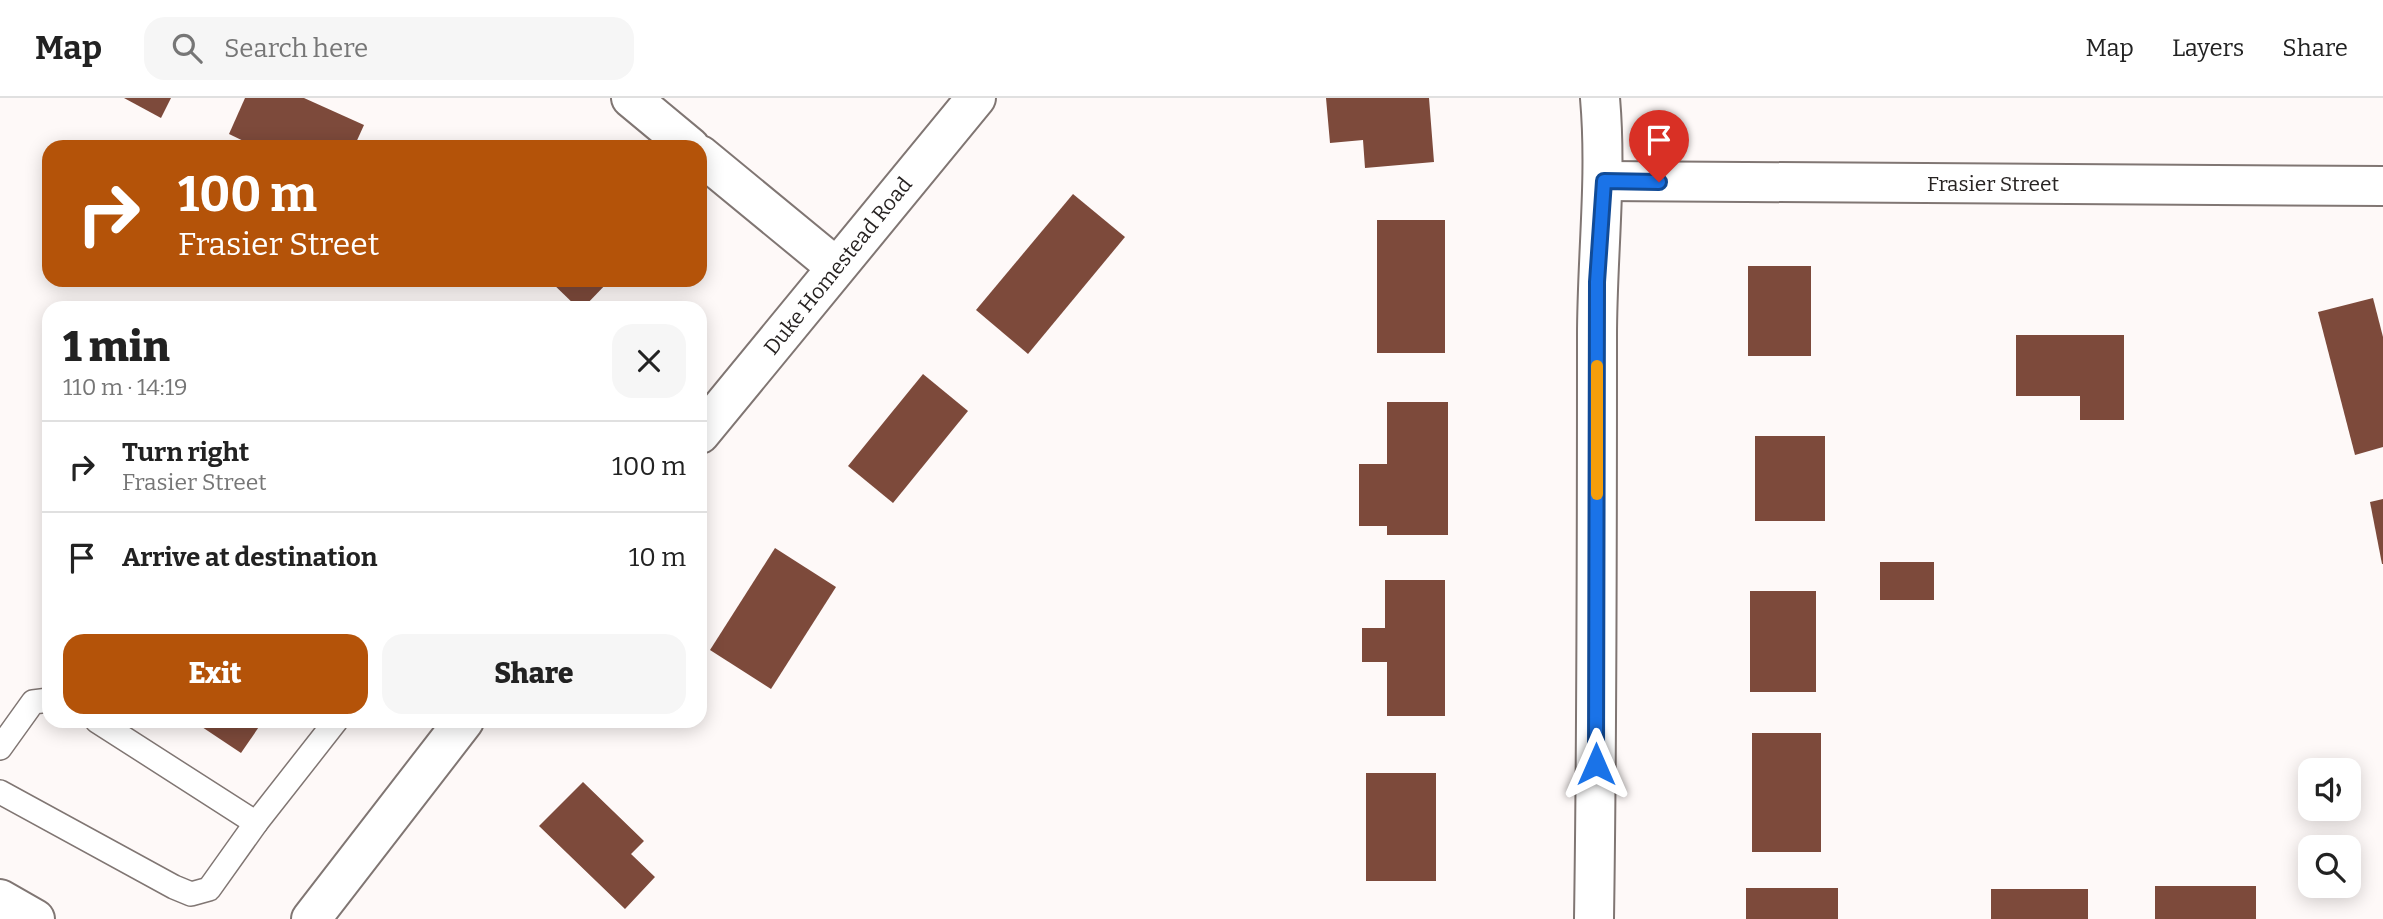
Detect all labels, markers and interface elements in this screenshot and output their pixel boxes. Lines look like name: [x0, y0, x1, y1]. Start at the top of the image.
search box: [144, 17, 634, 80]
text: Map: [35, 28, 102, 68]
icon: search: [168, 29, 206, 67]
text: Search here: [224, 33, 368, 64]
text: Map: [2086, 34, 2134, 62]
text: Layers: [2172, 34, 2244, 62]
text: Share: [2282, 34, 2348, 62]
pin: [1629, 110, 1689, 182]
icon: arrive: [1640, 121, 1678, 159]
text: 100 m: [178, 165, 317, 224]
icon: right: [63, 168, 154, 259]
street label: Frasier Street: [1927, 171, 2059, 197]
street label: Duke Homestead Road: [758, 172, 918, 360]
text: Frasier Street: [178, 225, 379, 263]
text: 1 min: [63, 322, 170, 372]
button: close: [612, 324, 686, 398]
text: 110 m · 14:19: [63, 373, 187, 401]
text: Turn right: [122, 437, 249, 468]
icon: right: [63, 448, 101, 486]
text: 100 m: [612, 451, 686, 482]
text: Frasier Street: [122, 468, 267, 496]
icon: arrive: [63, 539, 101, 577]
text: Arrive at destination: [122, 542, 377, 573]
text: 10 m: [629, 542, 686, 573]
button: Exit: [63, 634, 368, 714]
button: Share: [382, 634, 686, 714]
position arrow: [1559, 727, 1633, 801]
map controls: [2298, 758, 2361, 898]
button: sound: [2298, 758, 2361, 821]
button: search: [2298, 835, 2361, 898]

